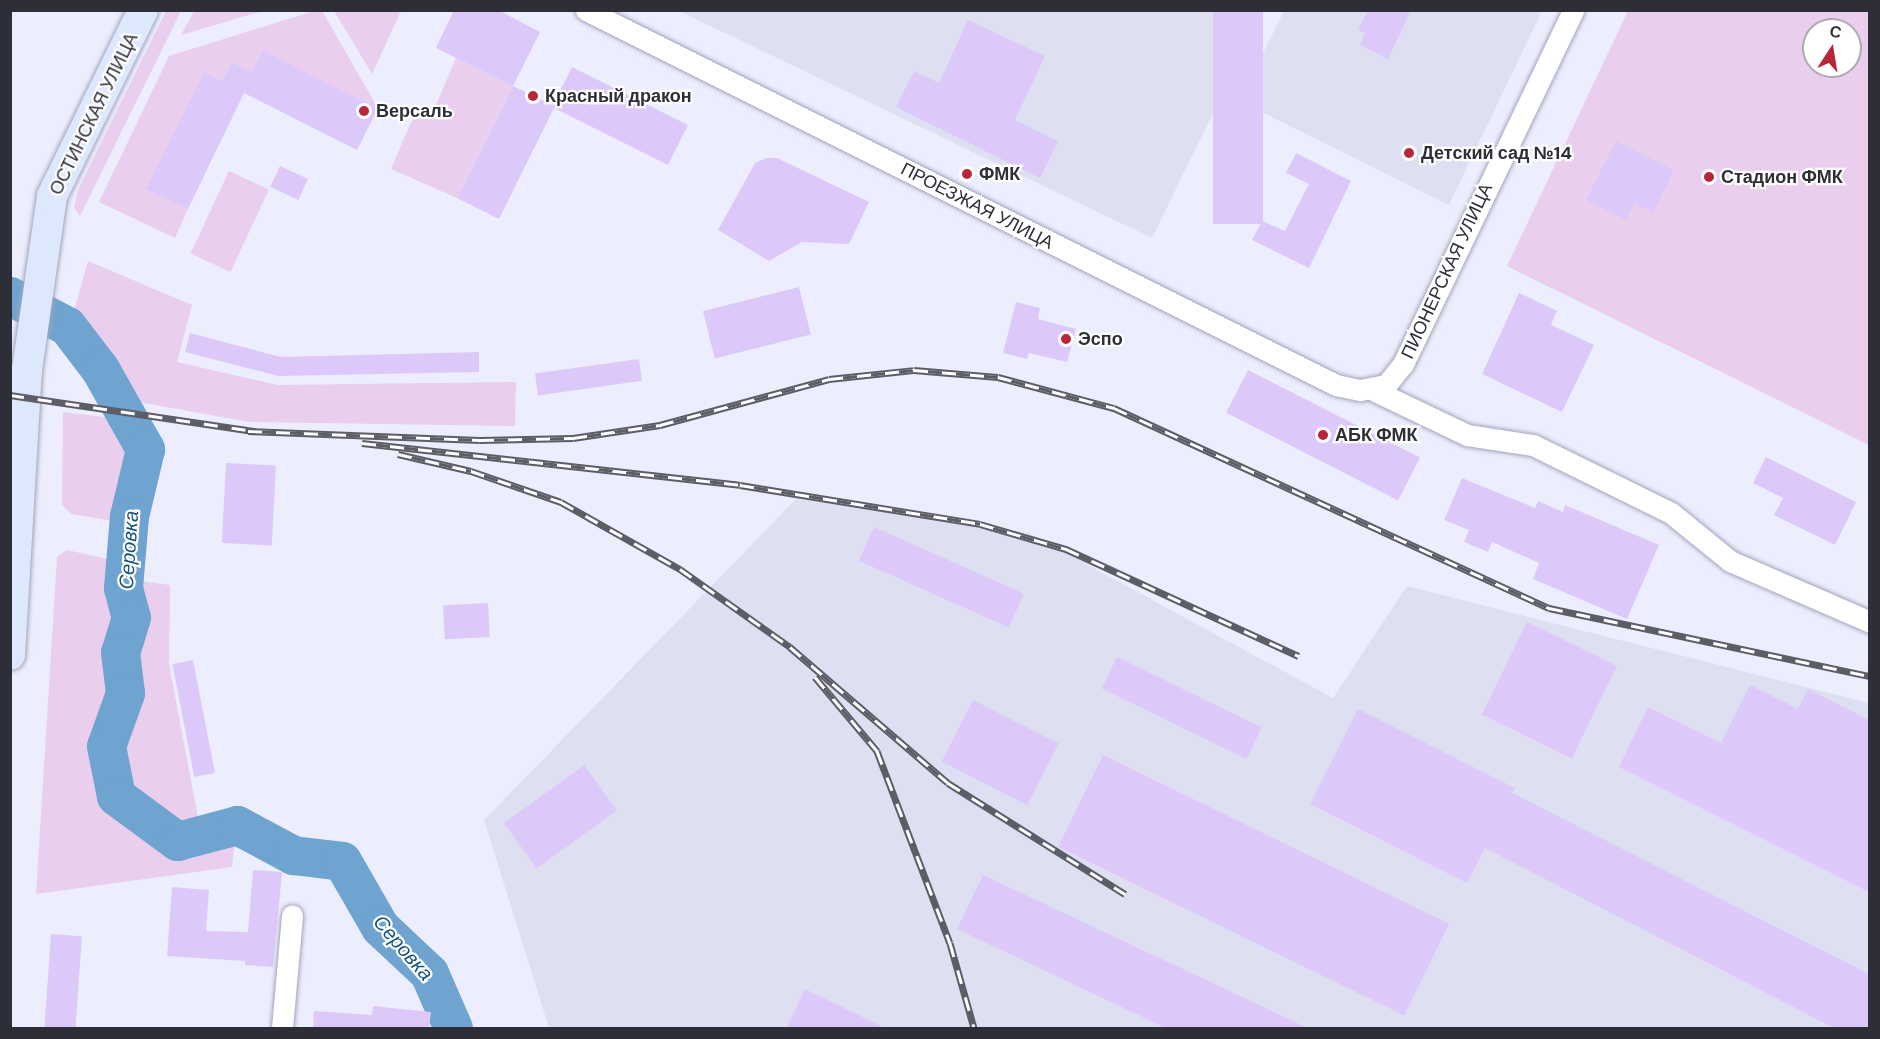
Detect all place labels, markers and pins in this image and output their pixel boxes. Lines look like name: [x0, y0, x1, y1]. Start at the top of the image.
place label: Красный дракон: [545, 85, 692, 107]
marker: Красный дракон: [526, 89, 540, 103]
place label: Версаль: [376, 100, 453, 122]
marker: Версаль: [357, 104, 371, 118]
place label: Детский сад №14: [1421, 142, 1572, 164]
marker: Детский сад №14: [1402, 146, 1416, 160]
place label: ФМК: [979, 163, 1020, 185]
place label: Стадион ФМК: [1721, 166, 1843, 188]
marker: ФМК: [960, 167, 974, 181]
marker: Стадион ФМК: [1702, 170, 1716, 184]
place label: Эспо: [1078, 328, 1123, 350]
marker: Эспо: [1059, 332, 1073, 346]
place label: АБК ФМК: [1335, 424, 1417, 446]
marker: АБК ФМК: [1316, 428, 1330, 442]

